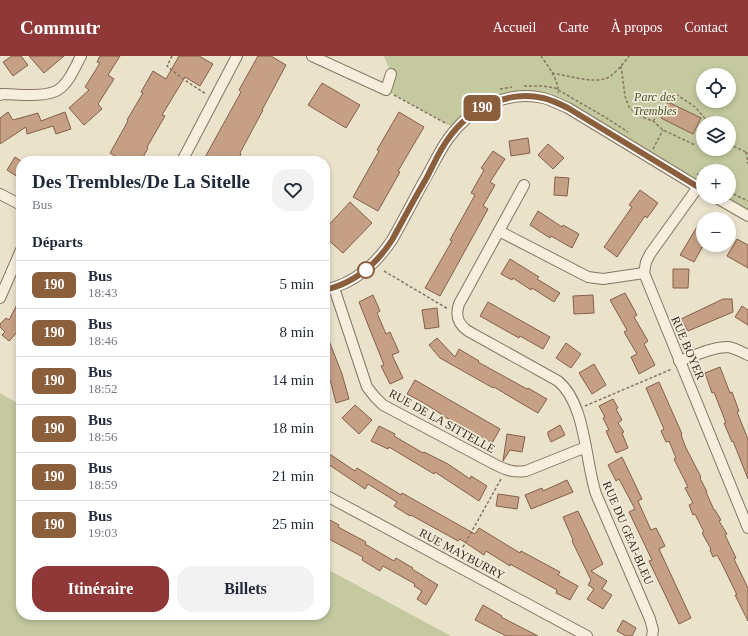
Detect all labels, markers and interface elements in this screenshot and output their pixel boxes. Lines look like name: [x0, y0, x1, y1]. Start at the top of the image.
text: Commutr: [20, 17, 100, 38]
text: Accueil: [493, 20, 536, 35]
text: Carte: [558, 20, 589, 35]
text: À propos: [611, 20, 662, 35]
text: Contact: [684, 20, 728, 35]
map controls: [696, 68, 736, 252]
button: locate: [696, 68, 736, 108]
park label: Parc des Trembles: [633, 90, 677, 118]
line badge: 190: [459, 95, 505, 121]
text: 190: [472, 100, 493, 115]
button: layers: [696, 116, 736, 156]
button: +: [696, 164, 736, 204]
button: heart: [272, 169, 314, 211]
text: Des Trembles/De La Sitelle: [32, 171, 250, 192]
text: Bus: [32, 197, 52, 212]
button: −: [696, 212, 736, 252]
text: Départs: [32, 234, 83, 250]
unlabelled marker: [357, 261, 375, 279]
text: Bus: [88, 268, 112, 284]
text: 5 min: [279, 276, 314, 292]
text: 190: [44, 277, 65, 292]
text: 18:43: [88, 285, 118, 300]
street label: RUE BOYER: [668, 314, 708, 382]
text: Bus: [88, 316, 112, 332]
text: 8 min: [279, 324, 314, 340]
text: 190: [44, 325, 65, 340]
text: 18:46: [88, 333, 118, 348]
text: Bus: [88, 364, 112, 380]
text: 14 min: [272, 372, 314, 388]
text: 190: [44, 373, 65, 388]
text: 18:52: [88, 381, 118, 396]
street label: RUE DE LA SITTELLE: [387, 386, 497, 456]
text: Bus: [88, 412, 112, 428]
text: 18 min: [272, 420, 314, 436]
text: 190: [44, 421, 65, 436]
text: 18:56: [88, 429, 118, 444]
text: Bus: [88, 460, 112, 476]
text: 21 min: [272, 468, 314, 484]
text: 190: [44, 469, 65, 484]
text: 18:59: [88, 477, 118, 492]
street label: RUE DU GEAI-BLEU: [600, 479, 656, 587]
text: Bus: [88, 508, 112, 524]
text: 25 min: [272, 516, 314, 532]
text: 190: [44, 517, 65, 532]
text: 19:03: [88, 525, 118, 540]
street label: RUE MAYBURRY: [417, 526, 507, 583]
button: Itinéraire: [32, 566, 169, 612]
button: Billets: [177, 566, 314, 612]

